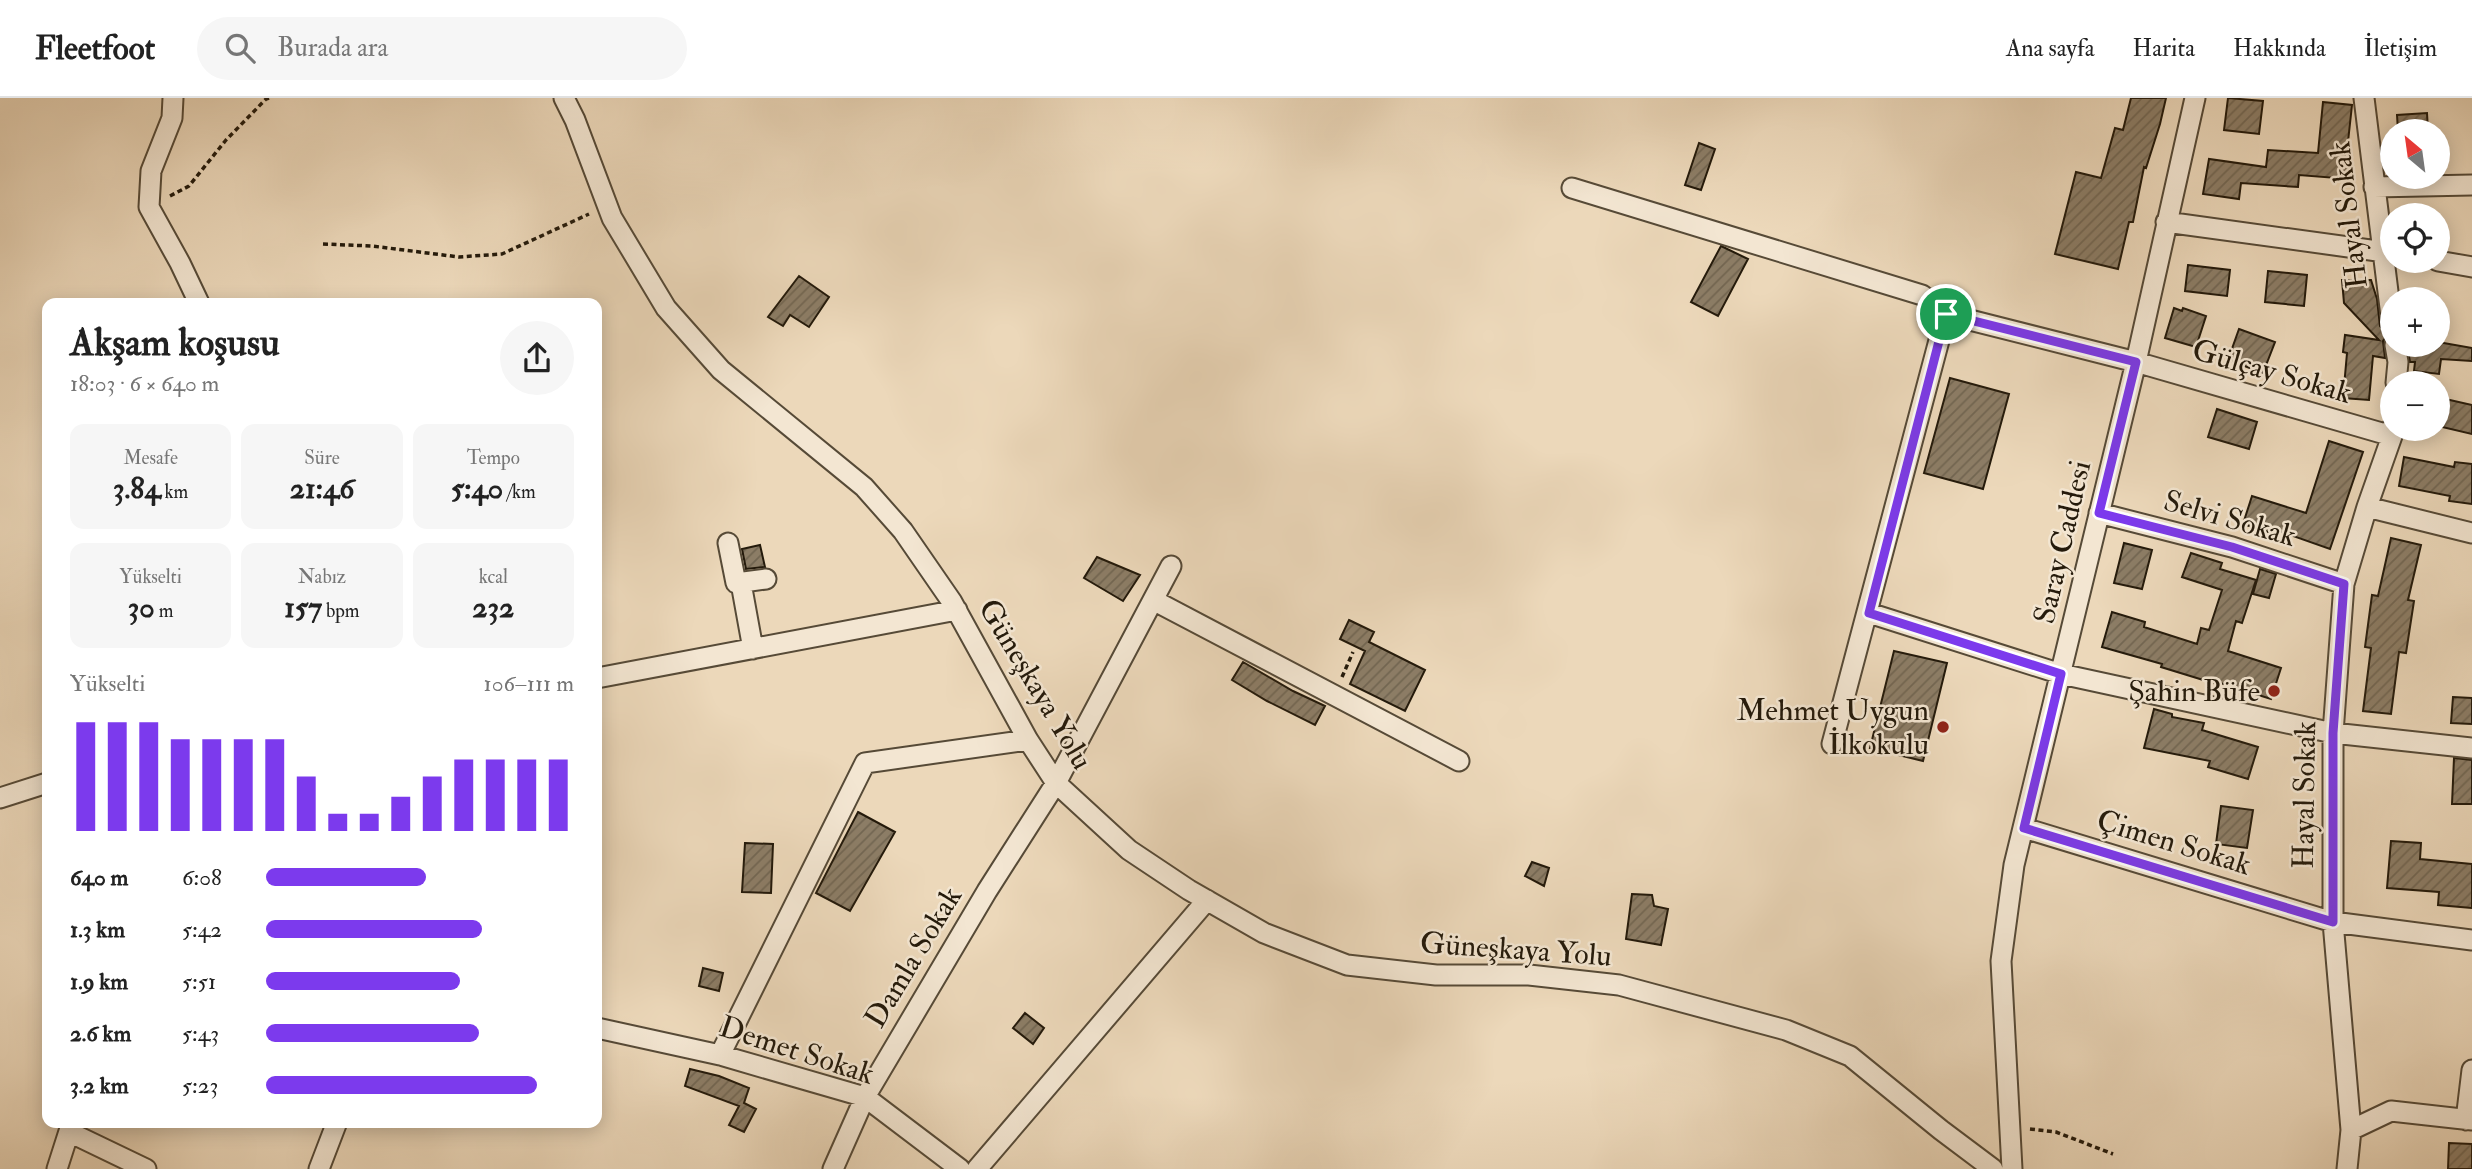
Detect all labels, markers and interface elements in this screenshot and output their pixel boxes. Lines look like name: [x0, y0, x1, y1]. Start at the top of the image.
search box: [197, 17, 687, 80]
text: Fleetfoot: [35, 28, 155, 69]
icon: search: [221, 29, 259, 67]
text: Burada ara: [277, 32, 388, 64]
text: Ana sayfa: [2006, 33, 2095, 64]
text: Harita: [2133, 33, 2195, 64]
text: Hakkında: [2233, 33, 2326, 64]
text: İletişim: [2364, 33, 2437, 64]
north arrow: [2380, 119, 2450, 189]
map controls: [2380, 119, 2450, 441]
street label: Hayal Sokak: [2321, 139, 2376, 291]
button: locate: [2380, 203, 2450, 273]
pin: [1916, 284, 1976, 344]
button: +: [2380, 287, 2450, 357]
icon: arrive: [1927, 295, 1965, 333]
text: Akşam koşusu: [70, 319, 280, 367]
button: share: [500, 321, 574, 395]
street label: Gülçay Sokak: [2188, 331, 2356, 412]
text: 18:03 · 6 × 640 m: [70, 369, 219, 398]
button: −: [2380, 371, 2450, 441]
text: Mesafe: [124, 446, 178, 470]
text: Süre: [304, 446, 340, 470]
text: Tempo: [467, 446, 520, 470]
street label: Saray Caddesi: [2026, 457, 2099, 627]
text: 3.84: [113, 470, 161, 507]
text: 21:46: [290, 470, 354, 507]
text: 5:40: [451, 470, 503, 507]
text: km: [161, 480, 188, 504]
text: /km: [503, 480, 536, 504]
street label: Selvi Sokak: [2159, 482, 2300, 555]
text: Yükselti: [120, 565, 182, 589]
text: Nabız: [298, 565, 346, 589]
text: kcal: [479, 565, 508, 589]
text: 30: [128, 589, 155, 626]
text: 157: [284, 589, 322, 626]
text: 232: [472, 589, 514, 626]
street label: Güneşkaya Yolu: [970, 592, 1101, 776]
text: m: [155, 599, 173, 623]
text: bpm: [322, 599, 360, 623]
text: Yükselti: [70, 669, 145, 698]
text: 106–111 m: [484, 669, 574, 698]
place label: Şahin Büfe: [2128, 673, 2260, 710]
marker: Şahin Büfe: [2266, 683, 2282, 699]
place label: Mehmet Uygun İlkokulu: [1737, 692, 1929, 763]
marker: Mehmet Uygun İlkokulu: [1935, 719, 1951, 735]
street label: Hayal Sokak: [2285, 721, 2324, 869]
street label: Çimen Sokak: [2092, 802, 2255, 883]
text: 640 m: [70, 863, 128, 892]
text: 6:08: [182, 863, 222, 892]
street label: Damla Sokak: [857, 880, 970, 1035]
text: 1.3 km: [70, 915, 125, 944]
text: 5:42: [182, 915, 222, 944]
street label: Güneşkaya Yolu: [1419, 924, 1613, 975]
text: 1.9 km: [70, 967, 128, 996]
text: 5:51: [182, 967, 216, 996]
street label: Demet Sokak: [715, 1008, 879, 1093]
text: 2.6 km: [70, 1019, 131, 1048]
text: 5:43: [182, 1019, 219, 1048]
text: 3.2 km: [70, 1071, 129, 1100]
text: 5:23: [182, 1071, 218, 1100]

